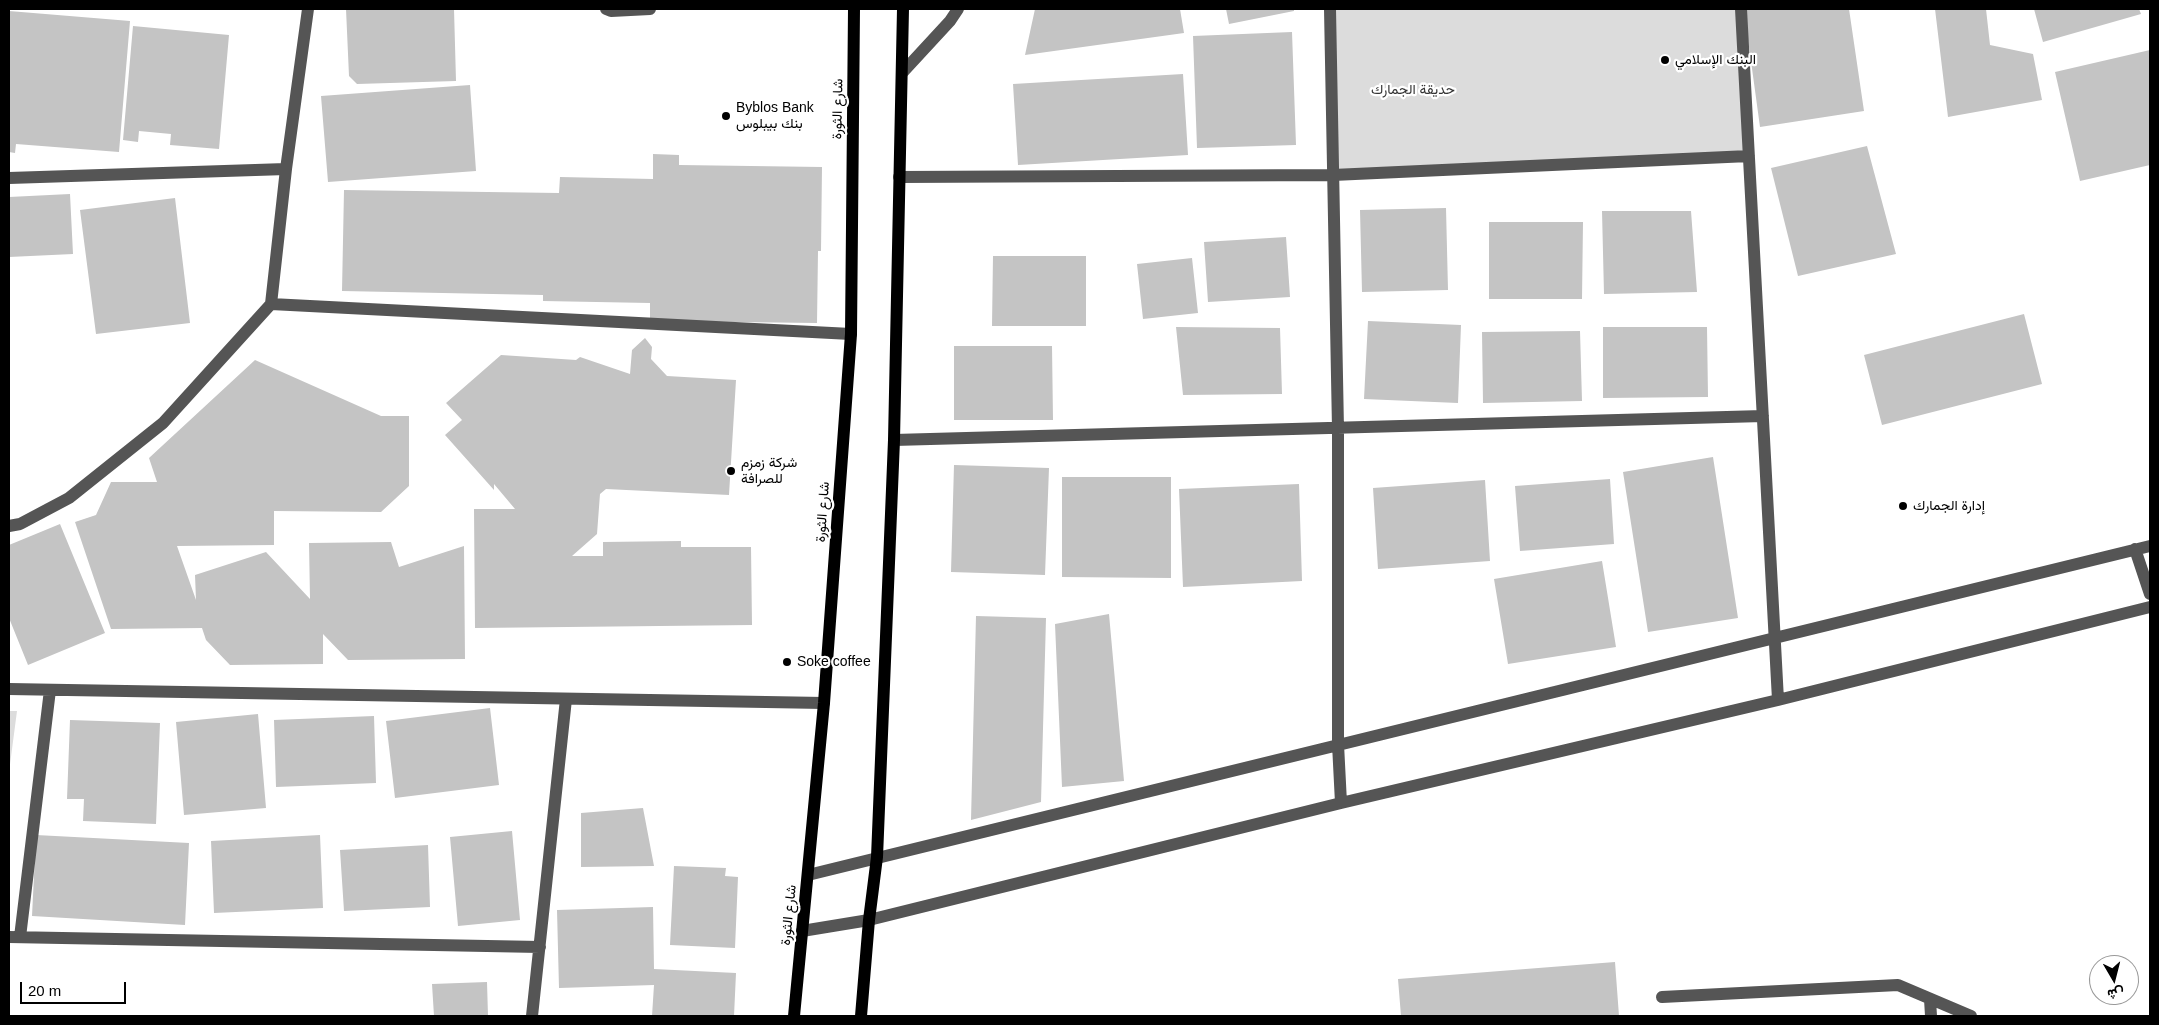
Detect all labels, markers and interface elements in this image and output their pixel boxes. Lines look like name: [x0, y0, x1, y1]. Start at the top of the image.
place label: البنك الإسلامي: [1675, 52, 1756, 68]
marker: البنك الإسلامي: [1659, 54, 1671, 66]
street label: شارع الثورة: [829, 78, 847, 140]
park label: حديقة الجمارك: [1371, 82, 1455, 98]
place label: Byblos Bank بنك بيبلوس: [736, 100, 814, 132]
marker: Byblos Bank بنك بيبلوس: [720, 110, 732, 122]
place label: شركة زمزم للصرافة: [741, 455, 797, 488]
marker: شركة زمزم للصرافة: [725, 465, 737, 477]
street label: شارع الثورة: [813, 481, 833, 543]
place label: إدارة الجمارك: [1913, 498, 1985, 514]
marker: إدارة الجمارك: [1897, 500, 1909, 512]
place label: Soke coffee: [797, 654, 871, 670]
marker: Soke coffee: [781, 656, 793, 668]
street label: شارع الثورة: [777, 884, 801, 946]
north arrow: [2089, 955, 2139, 1005]
scale bar: [22, 972, 129, 1004]
text: 20 m: [28, 982, 61, 999]
text: ش: [2107, 985, 2125, 1003]

